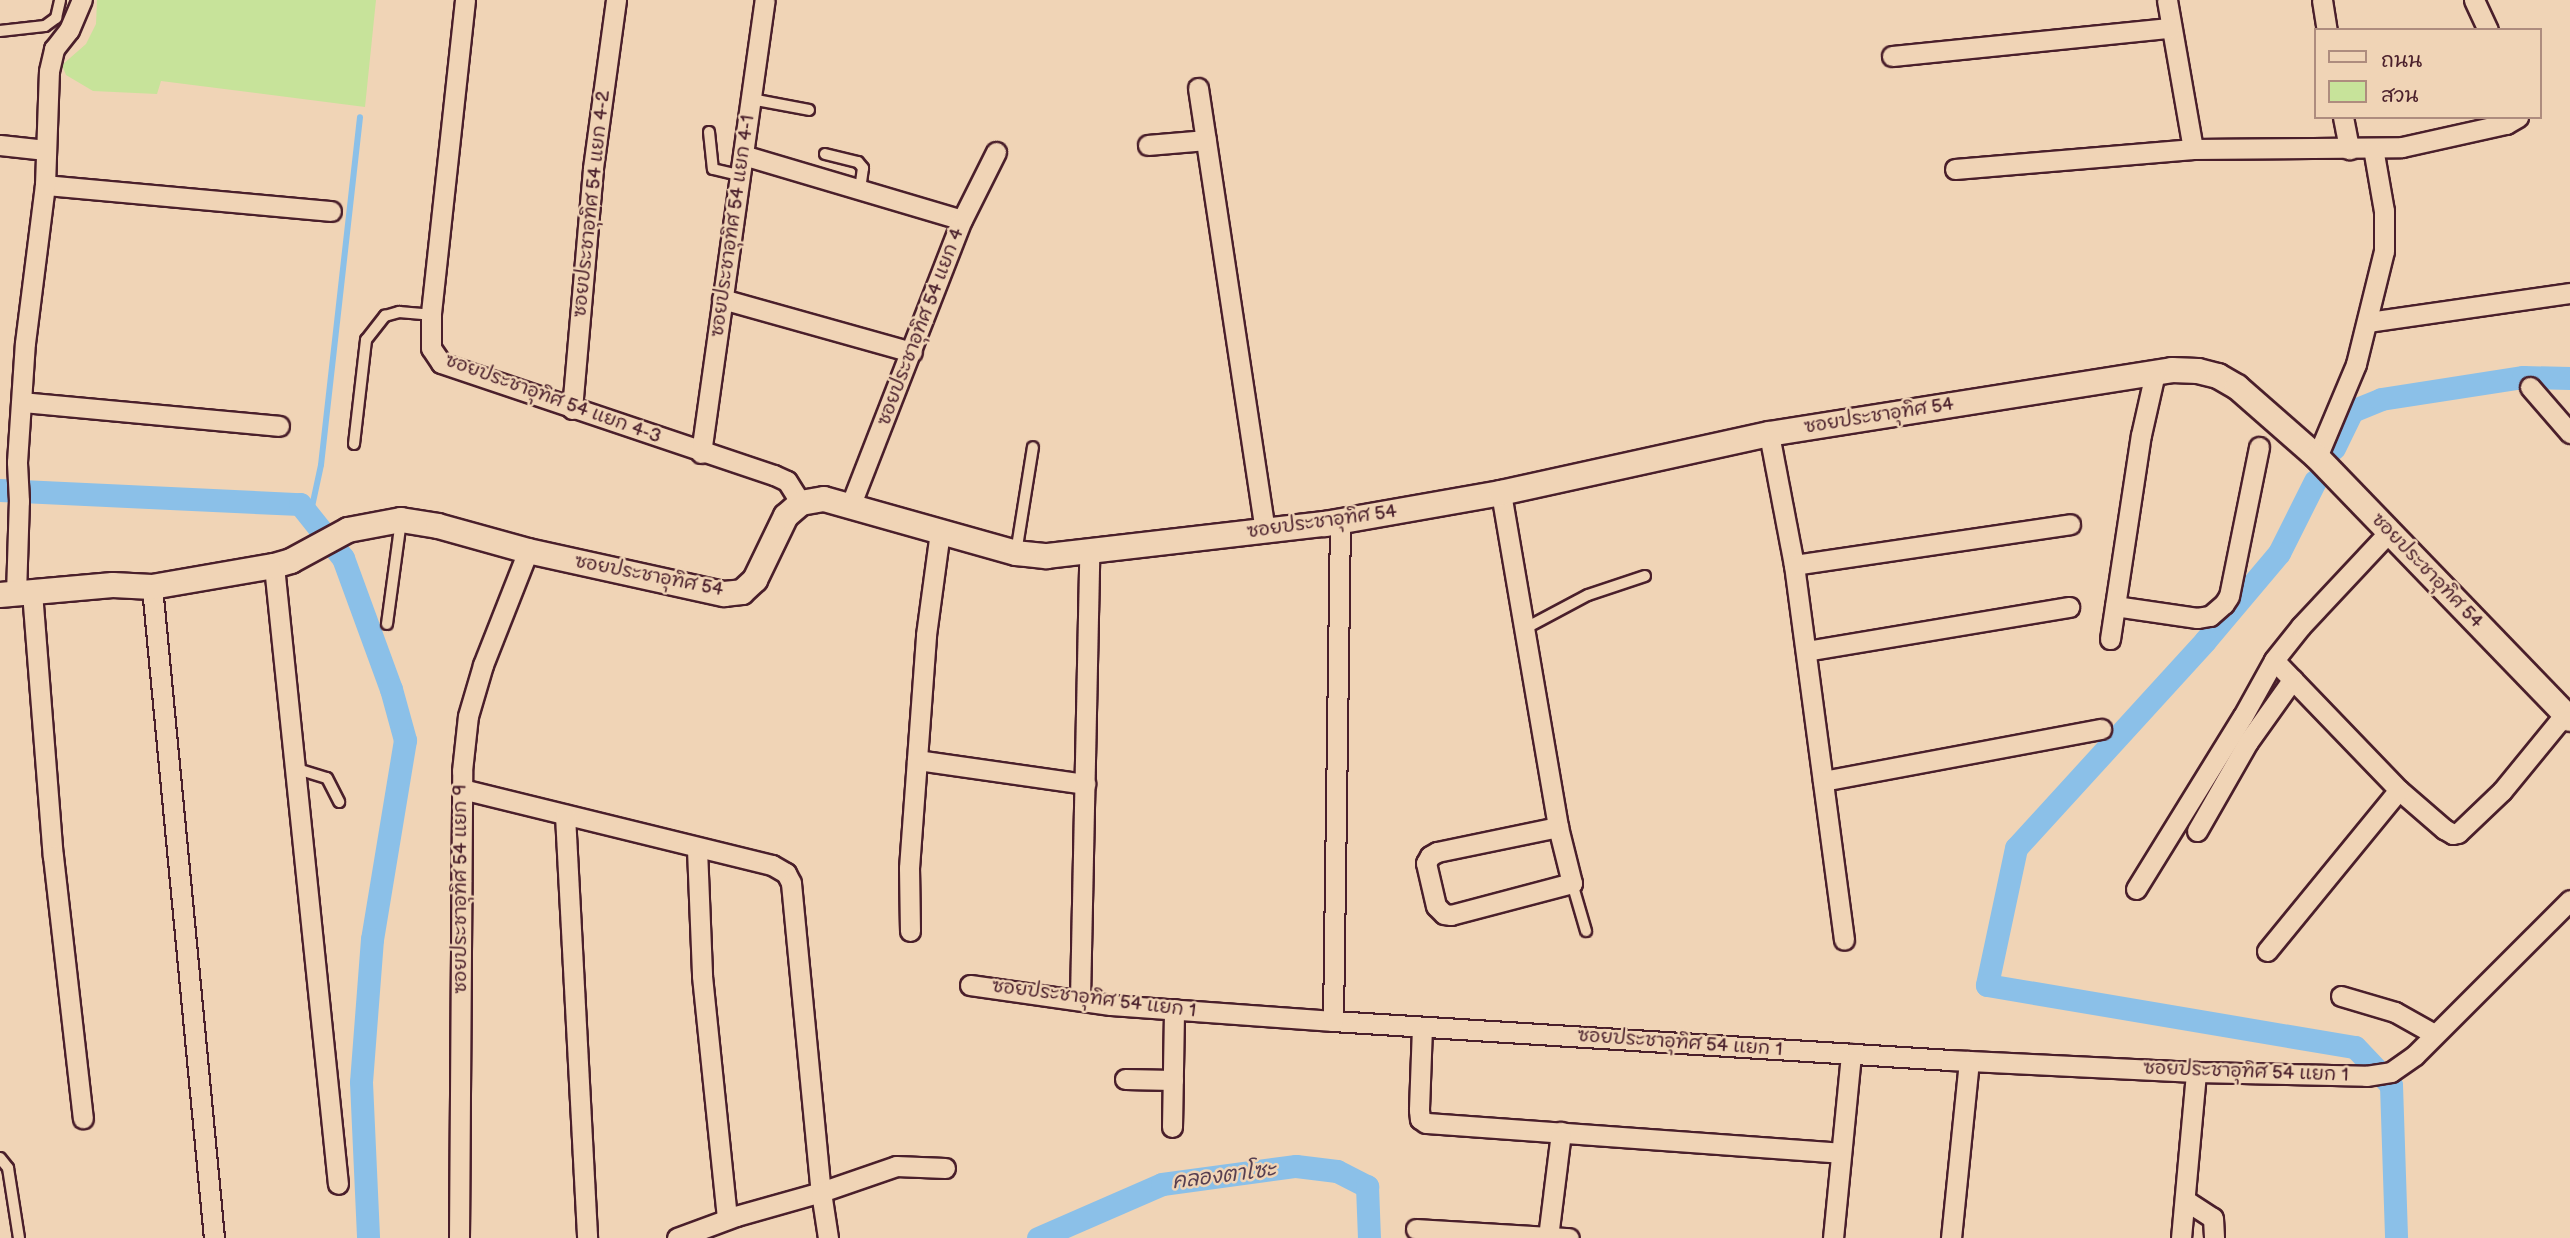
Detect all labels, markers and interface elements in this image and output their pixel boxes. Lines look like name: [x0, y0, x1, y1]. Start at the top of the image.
legend: [2314, 28, 2542, 119]
text: ถนน: [2381, 48, 2422, 73]
text: สวน: [2381, 83, 2418, 108]
street label: ซอยประชาอุทิศ 54 แยก 4-2: [569, 89, 615, 319]
street label: ซอยประชาอุทิศ 54 แยก 4-1: [706, 113, 760, 339]
street label: ซอยประชาอุทิศ 54 แยก 4: [873, 225, 969, 429]
street label: ซอยประชาอุทิศ 54 แยก 4-3: [442, 349, 664, 449]
street label: ซอยประชาอุทิศ 54: [1803, 393, 1955, 439]
street label: ซอยประชาอุทิศ 54: [1246, 500, 1398, 544]
street label: ซอยประชาอุทิศ 54: [2366, 509, 2488, 633]
street label: ซอยประชาอุทิศ 54: [573, 550, 725, 602]
street label: ซอยประชาอุทิศ 54 แยก 9: [450, 784, 472, 994]
street label: ซอยประชาอุทิศ 54 แยก 1: [991, 975, 1197, 1023]
street label: ซอยประชาอุทิศ 54 แยก 1: [1577, 1024, 1783, 1062]
street label: ซอยประชาอุทิศ 54 แยก 1: [2143, 1057, 2349, 1087]
water label: คลองตาโซะ: [1171, 1157, 1277, 1195]

